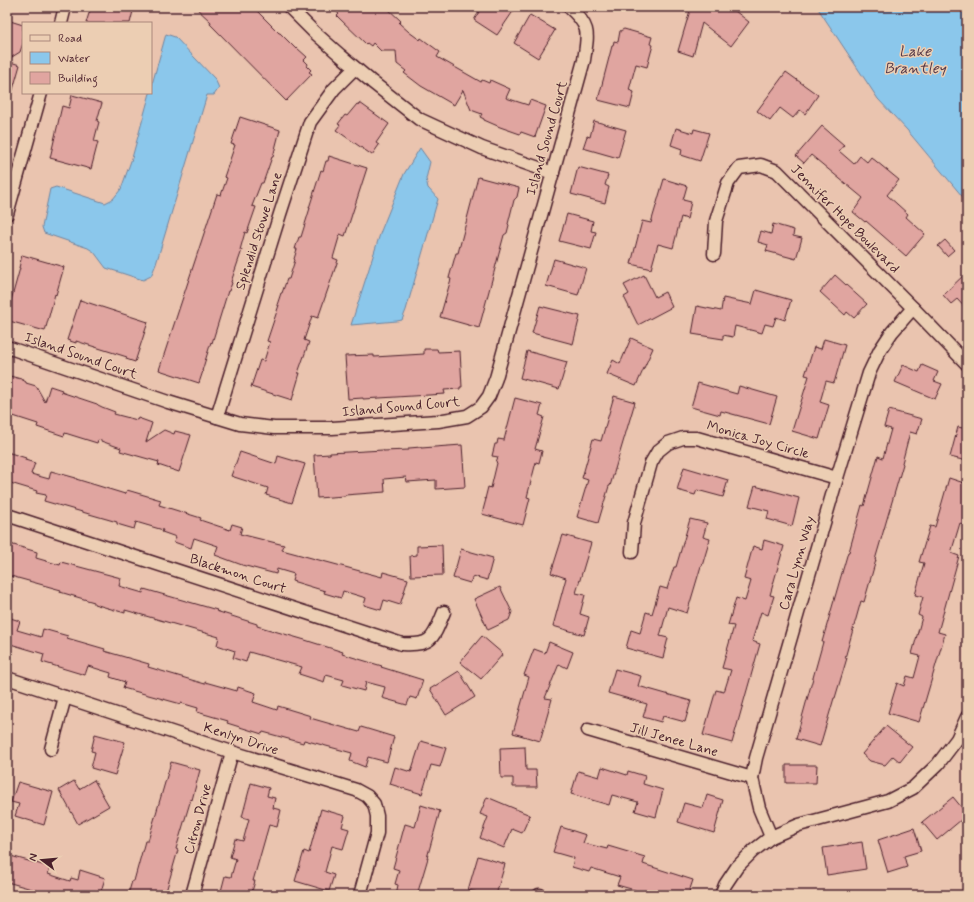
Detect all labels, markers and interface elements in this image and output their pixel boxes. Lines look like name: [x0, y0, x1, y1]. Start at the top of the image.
legend: [22, 22, 152, 94]
text: Road: [58, 31, 82, 47]
water label: Lake Brantley: [884, 42, 947, 79]
text: Water: [58, 51, 90, 67]
text: Building: [58, 71, 98, 88]
street label: Island Sound Court: [522, 78, 572, 197]
street label: Jennifer Hope Boulevard: [787, 161, 903, 277]
street label: Splendid Stowe Lane: [231, 170, 287, 292]
street label: Island Sound Court: [22, 328, 141, 384]
street label: Island Sound Court: [341, 393, 461, 421]
street label: Monica Joy Circle: [705, 417, 812, 463]
street label: Cara Lynn Way: [775, 514, 819, 612]
street label: Blackmon Court: [187, 550, 289, 598]
street label: Kenlyn Drive: [201, 718, 281, 760]
street label: Jill Jenee Lane: [628, 719, 720, 761]
street label: Citron Drive: [180, 782, 216, 856]
north arrow: [22, 840, 62, 880]
text: N: [26, 852, 41, 863]

